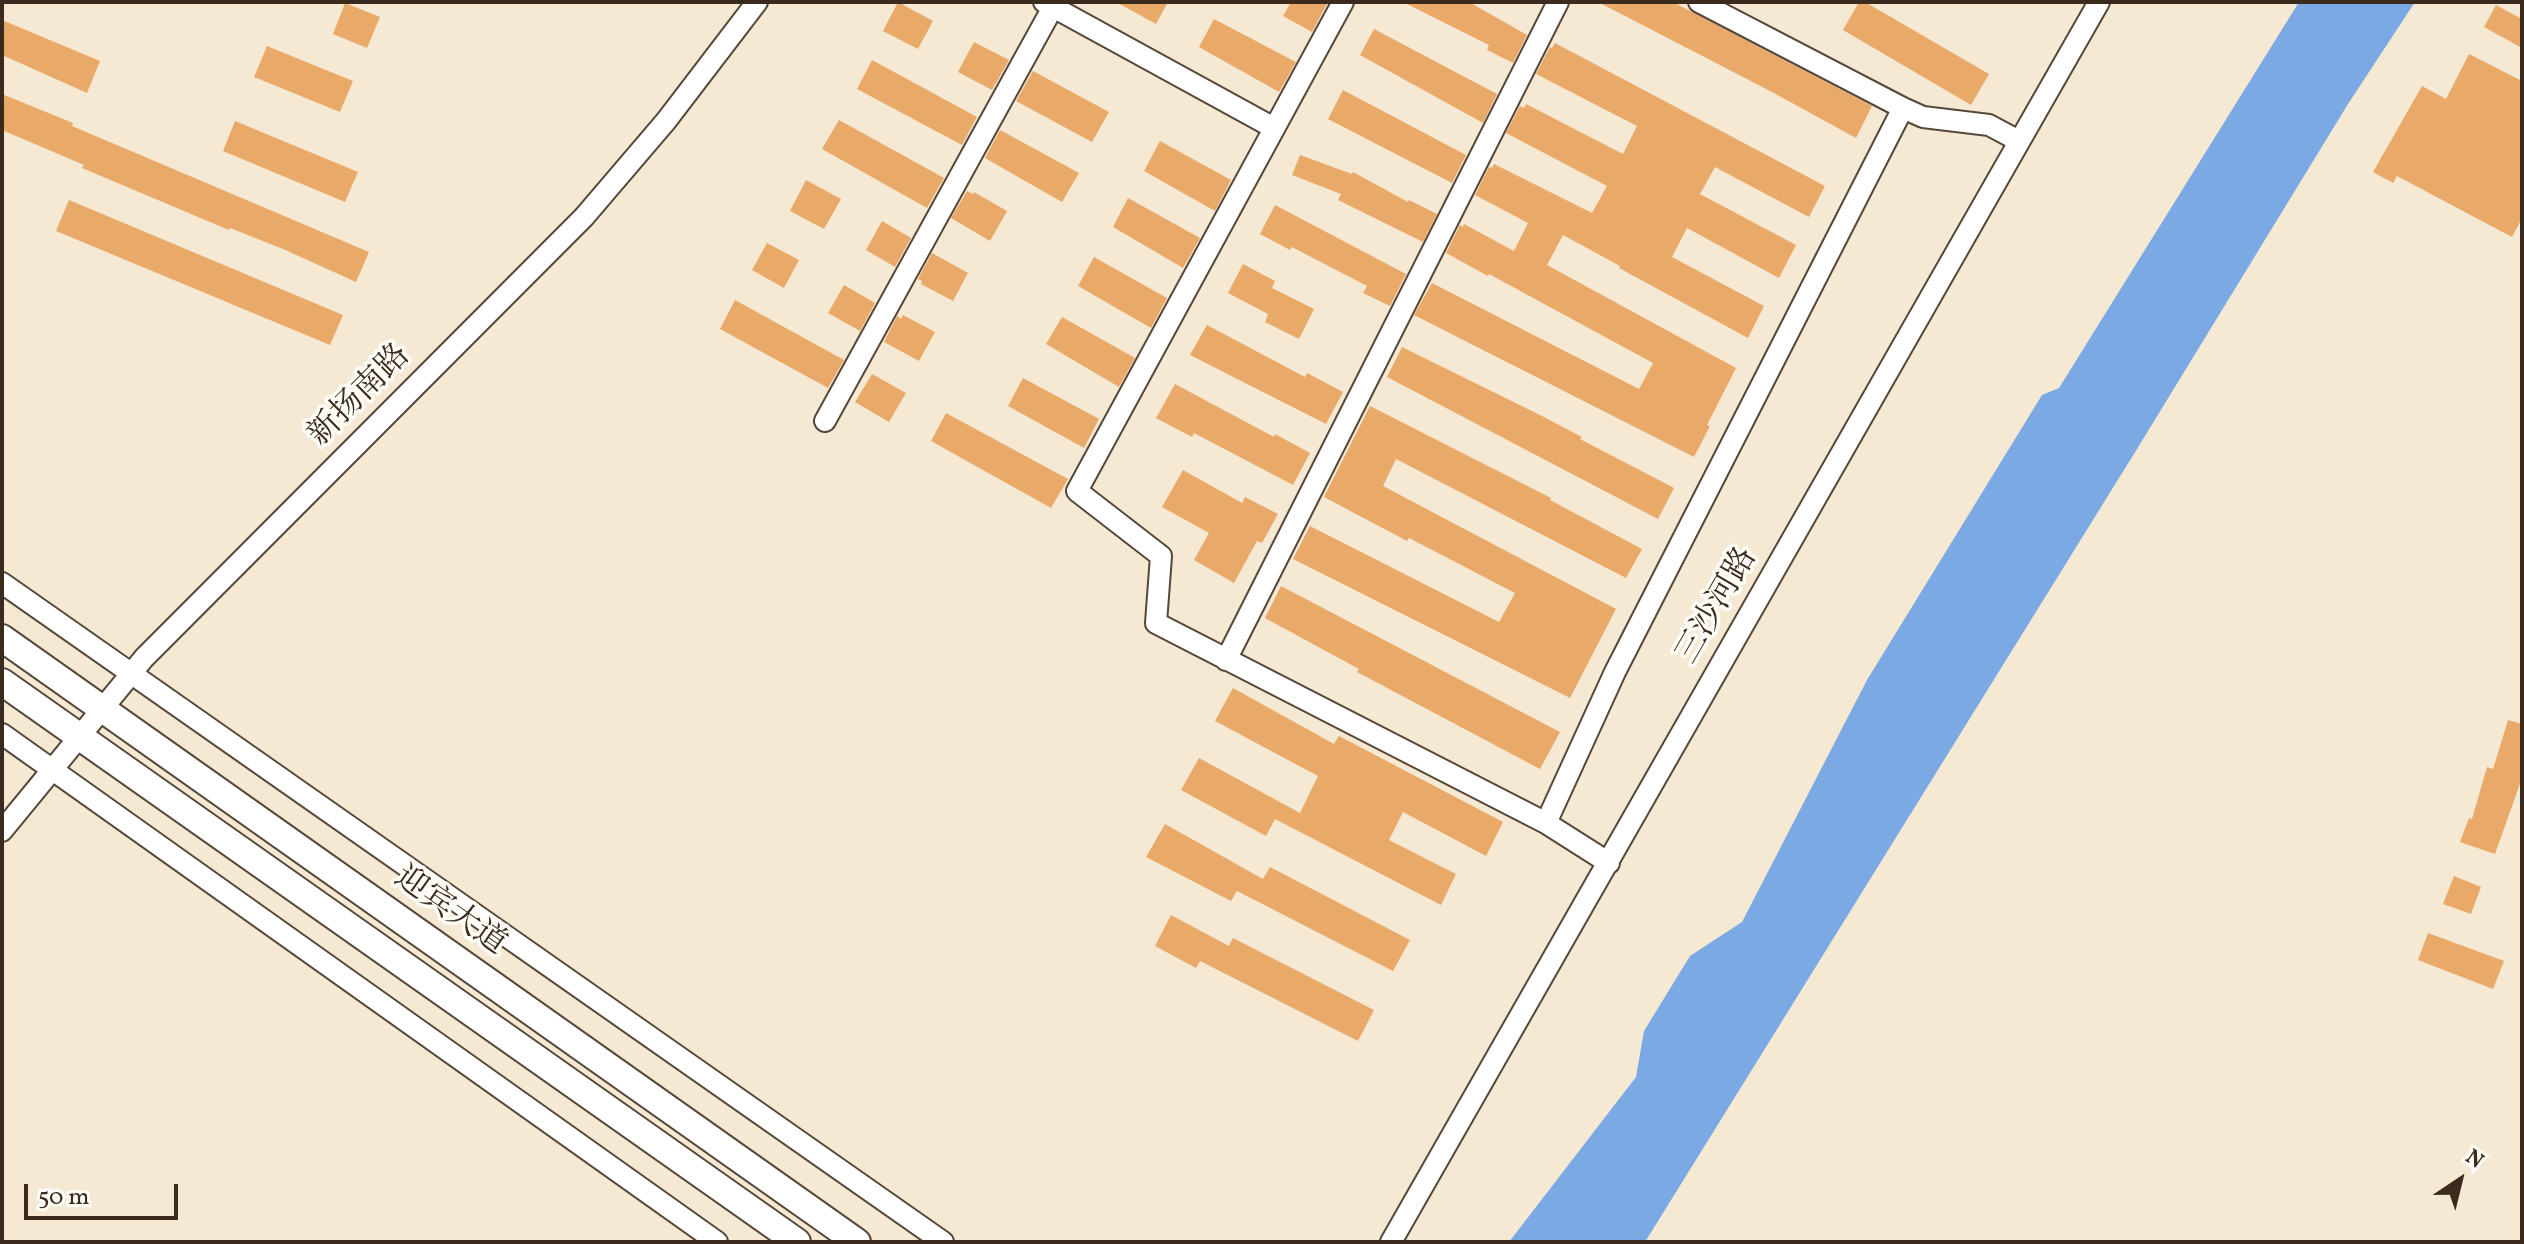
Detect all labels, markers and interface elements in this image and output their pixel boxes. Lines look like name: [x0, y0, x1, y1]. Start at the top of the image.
street label: 新扬南路: [302, 338, 420, 456]
street label: 三沙河路: [1670, 542, 1768, 672]
street label: 迎宾大道: [386, 861, 512, 965]
north arrow: [2420, 1140, 2500, 1220]
text: N: [2459, 1143, 2489, 1177]
scale bar: [28, 1168, 182, 1218]
text: 50 m: [38, 1181, 90, 1215]

